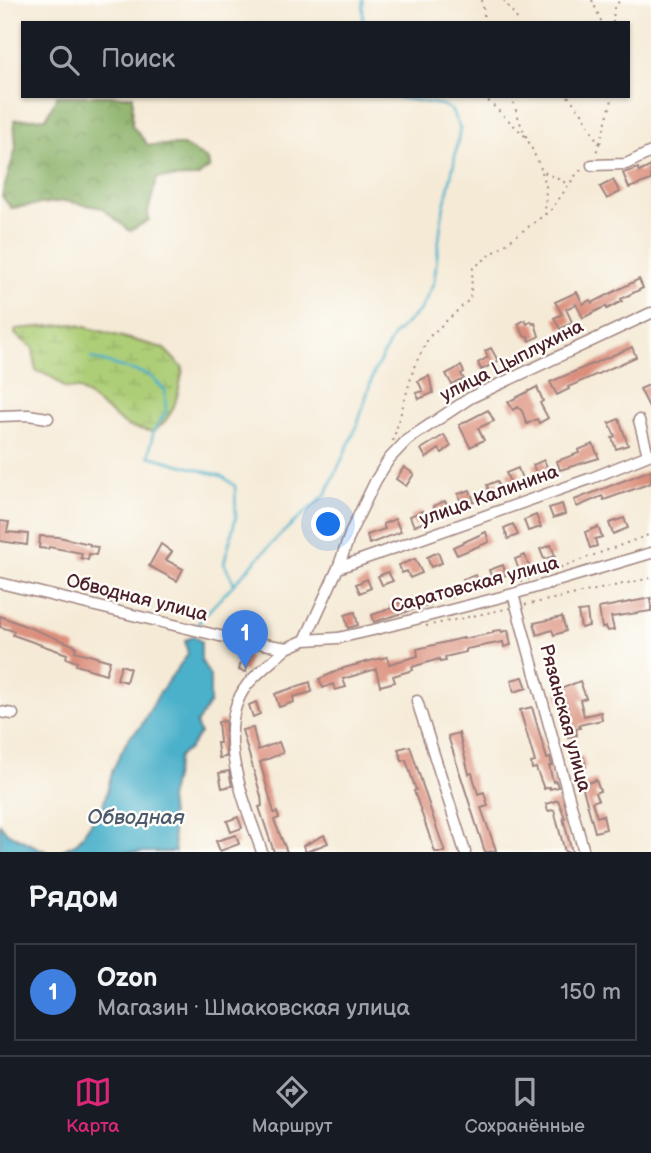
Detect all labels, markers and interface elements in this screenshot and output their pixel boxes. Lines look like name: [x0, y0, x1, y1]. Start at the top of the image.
search box: [21, 21, 630, 98]
icon: search: [45, 41, 83, 79]
text: Поиск: [101, 44, 175, 75]
street label: улица Цыплухина: [437, 315, 587, 407]
street label: улица Калинина: [417, 460, 561, 532]
your location: [311, 507, 345, 541]
street label: Саратовская улица: [388, 552, 562, 618]
street label: Обводная улица: [64, 569, 210, 627]
pin: 1: [222, 610, 268, 668]
street label: Рязанская улица: [534, 641, 596, 795]
water label: Обводная: [87, 805, 185, 830]
text: Рядом: [28, 880, 118, 916]
text: Ozon: [97, 963, 158, 994]
text: 1: [48, 978, 58, 1006]
text: 150 m: [560, 978, 621, 1006]
text: Магазин · Шмаковская улица: [97, 994, 410, 1022]
tab: Карта: [66, 1073, 120, 1138]
tab: Маршрут: [252, 1073, 333, 1138]
tab: Сохранённые: [465, 1073, 585, 1138]

